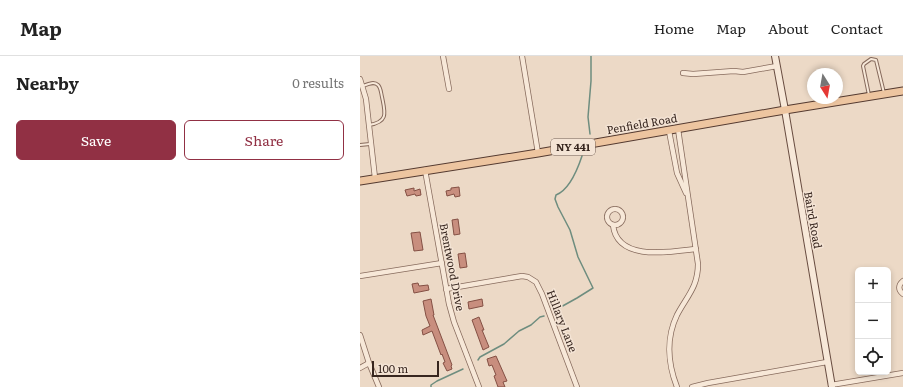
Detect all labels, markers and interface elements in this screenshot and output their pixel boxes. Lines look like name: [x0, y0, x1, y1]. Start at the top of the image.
text: Map: [20, 14, 62, 42]
text: Home: [654, 18, 694, 38]
text: Map: [716, 18, 746, 38]
text: About: [768, 18, 809, 38]
text: Contact: [831, 18, 883, 38]
north arrow: [807, 68, 843, 104]
text: Nearby: [16, 70, 79, 95]
text: 0 results: [292, 73, 344, 92]
street label: Penfield Road: [605, 109, 679, 137]
button: Save: [16, 120, 176, 160]
button: Share: [184, 120, 344, 160]
road number: NY 441: [551, 139, 595, 155]
street label: Baird Road: [801, 190, 827, 250]
street label: Brentwood Drive: [437, 222, 469, 312]
map controls: [855, 267, 891, 375]
button: +: [855, 267, 891, 303]
street label: Hillary Lane: [544, 287, 582, 354]
button: −: [855, 303, 891, 339]
button: locate: [855, 339, 891, 375]
scale bar: [372, 359, 439, 378]
text: 100 m: [378, 360, 408, 376]

